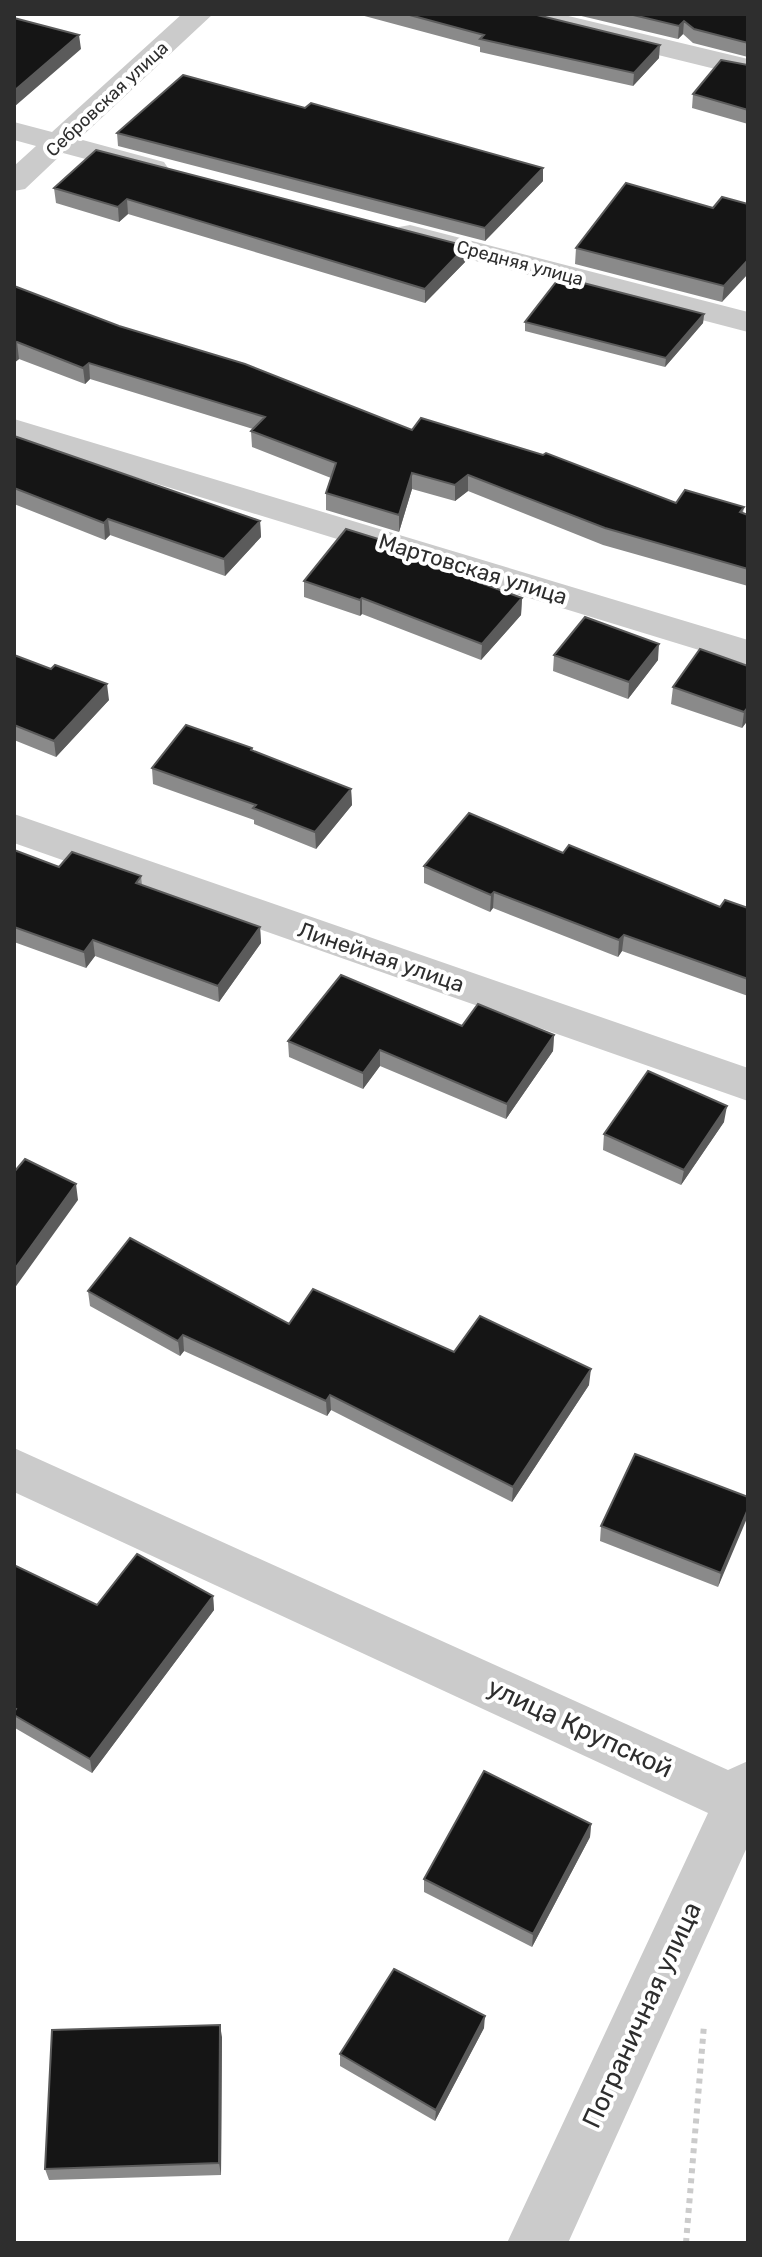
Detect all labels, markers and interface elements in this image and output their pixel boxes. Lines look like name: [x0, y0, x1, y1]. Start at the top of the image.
street label: Себровская улица: [41, 37, 173, 161]
street label: Средняя улица: [454, 236, 586, 290]
street label: Мартовская улица: [375, 527, 571, 611]
street label: Линейная улица: [294, 916, 468, 998]
street label: улица Крупской: [482, 1672, 678, 1784]
street label: Пограничная улица: [576, 1897, 708, 2133]

